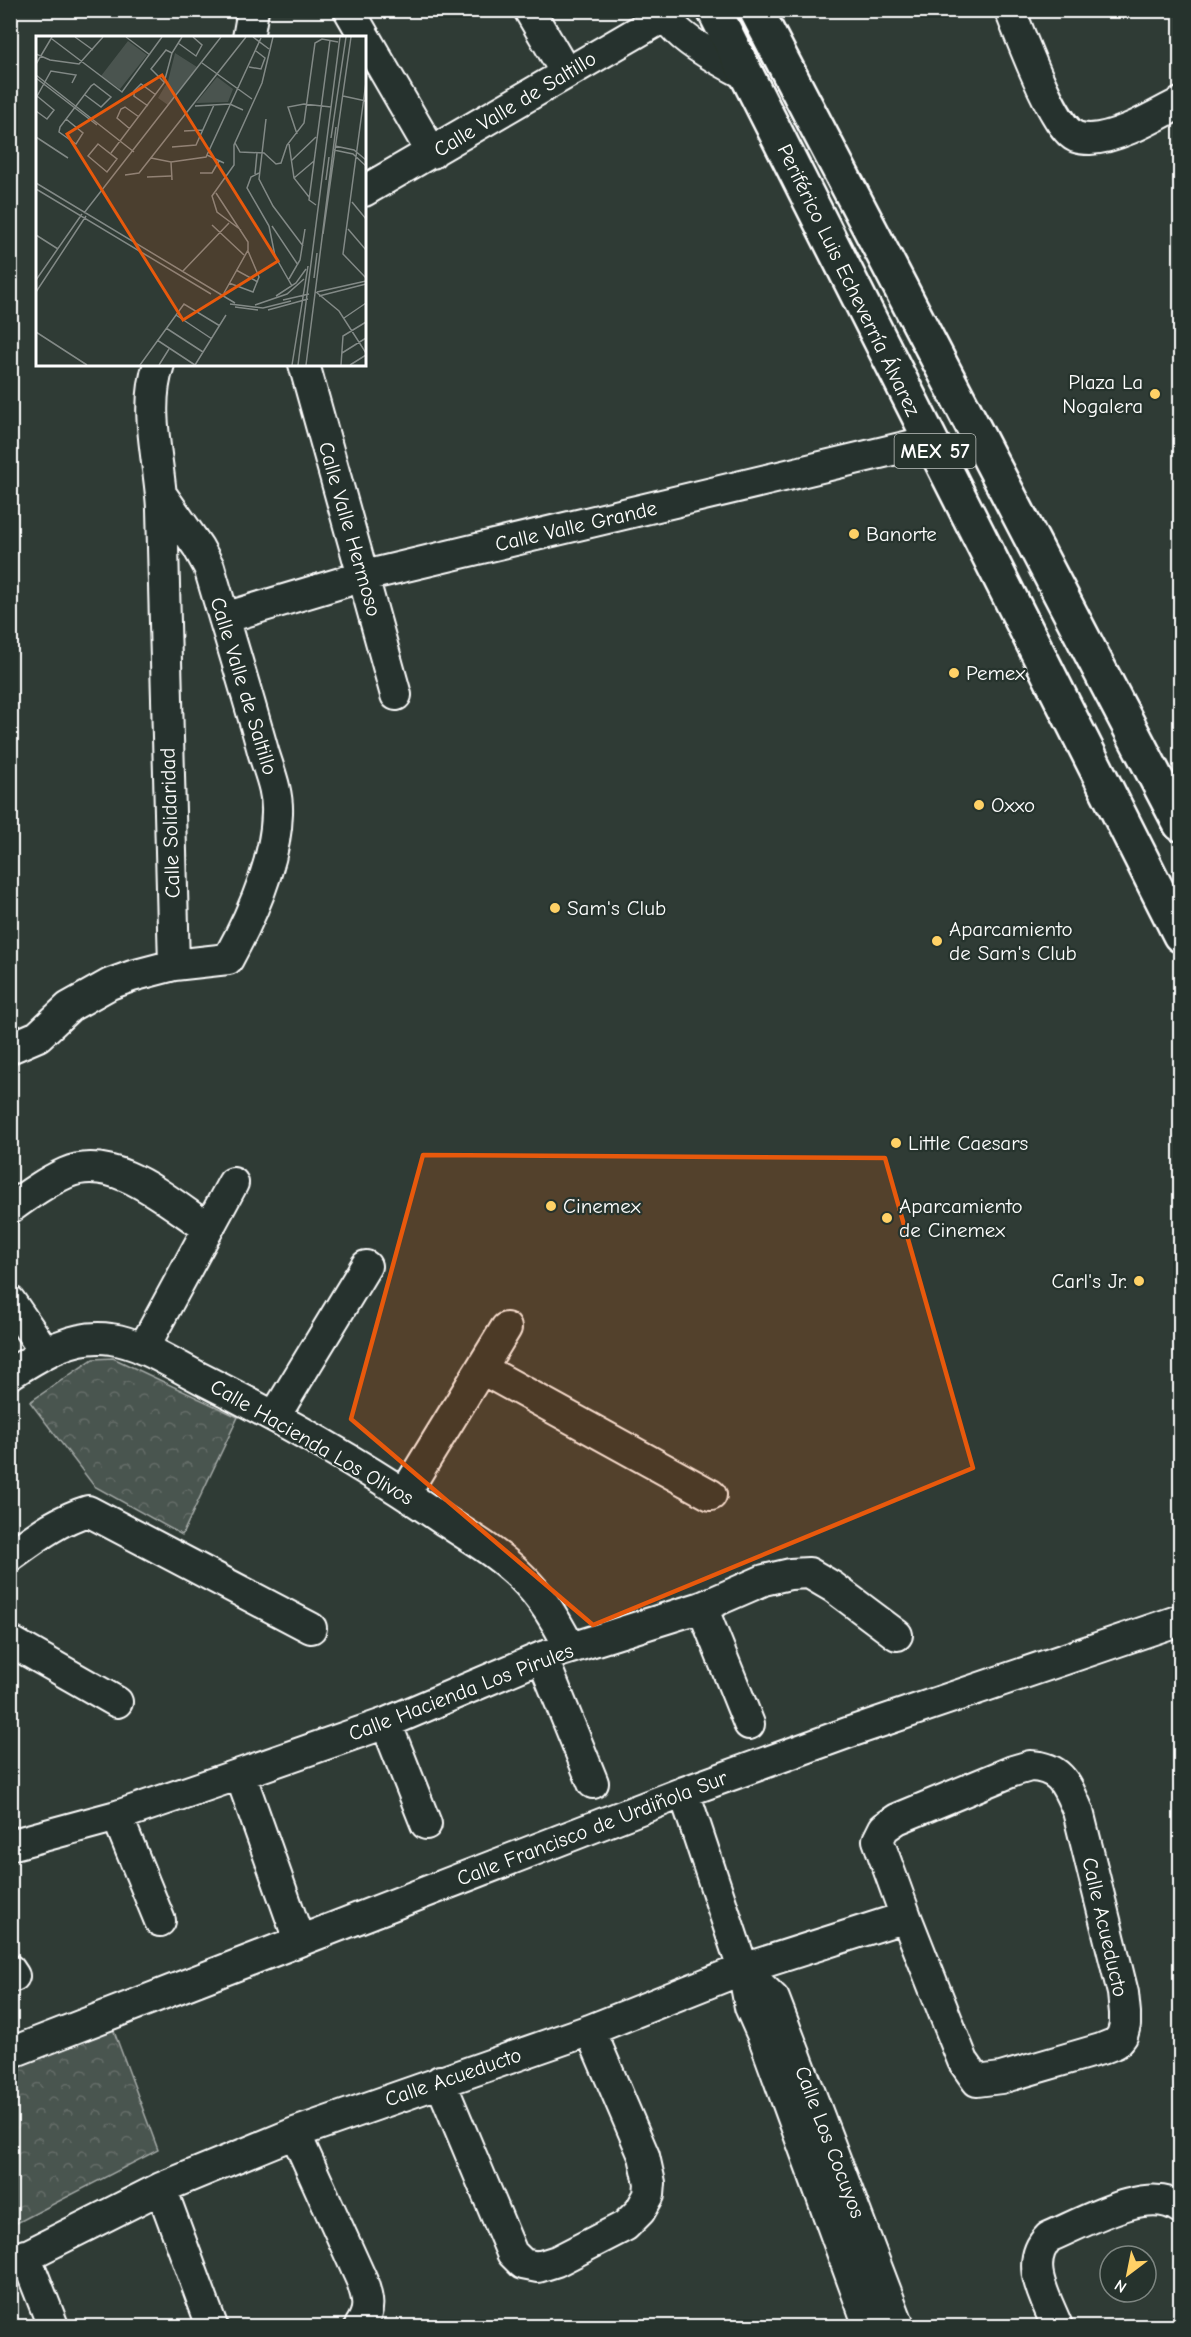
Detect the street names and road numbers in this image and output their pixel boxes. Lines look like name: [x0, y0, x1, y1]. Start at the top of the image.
street label: Calle Valle de Saltillo: [430, 46, 600, 162]
street label: Periférico Luis Echeverría Álvarez: [773, 140, 925, 420]
road number: MEX 57: [894, 434, 976, 468]
street label: Calle Valle Hermoso: [314, 439, 386, 619]
street label: Calle Valle Grande: [493, 496, 659, 556]
street label: Calle Valle de Saltillo: [205, 594, 283, 778]
street label: Calle Solidaridad: [155, 747, 185, 899]
street label: Calle Hacienda Los Olivos: [206, 1374, 418, 1510]
street label: Calle Hacienda Los Pirules: [345, 1638, 577, 1746]
street label: Calle Francisco de Urdiñola Sur: [454, 1765, 731, 1891]
street label: Calle Acueducto: [1077, 1855, 1133, 1999]
street label: Calle Acueducto: [382, 2042, 524, 2112]
street label: Calle Los Cocuyos: [790, 2063, 870, 2221]

